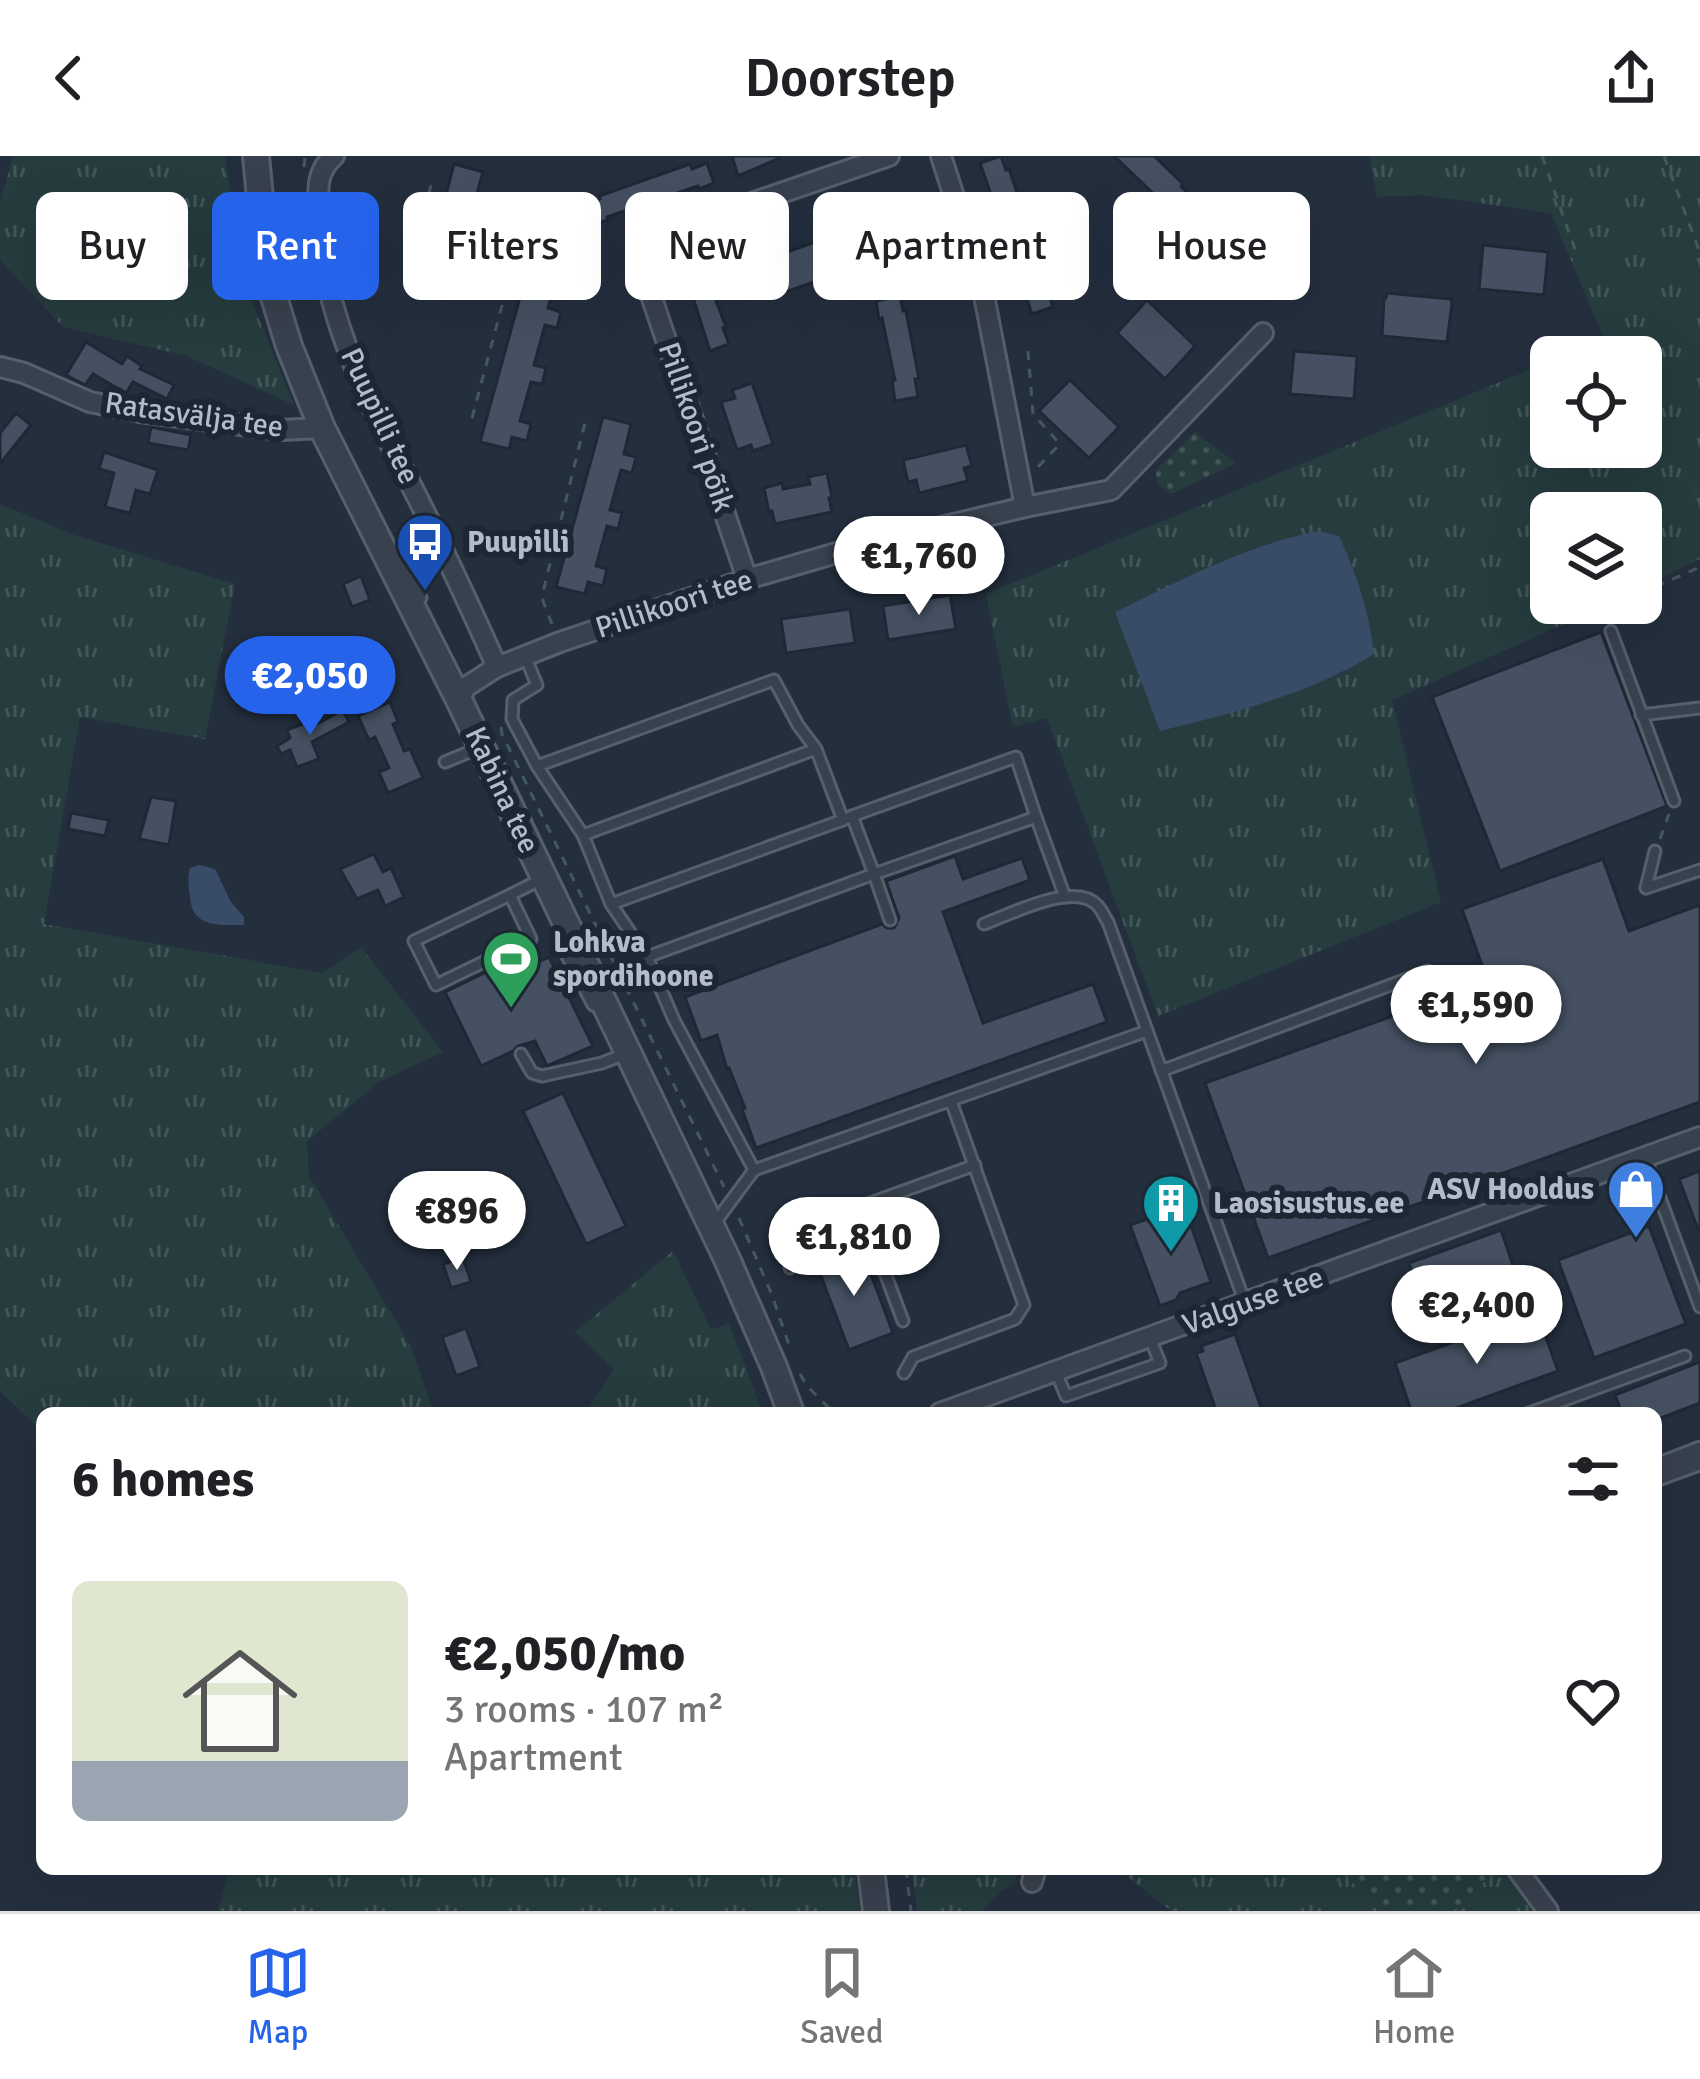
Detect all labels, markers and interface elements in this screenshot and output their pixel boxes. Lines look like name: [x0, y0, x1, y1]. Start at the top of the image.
icon: back: [36, 45, 102, 111]
text: Doorstep: [744, 45, 956, 112]
icon: share: [1598, 45, 1664, 111]
chip: Buy: [36, 192, 188, 300]
chip: Rent: [212, 192, 379, 300]
chip: Filters: [403, 192, 601, 300]
chip: New: [625, 192, 789, 300]
chip: Apartment: [813, 192, 1089, 300]
chip: House: [1113, 192, 1310, 300]
map controls: [1530, 336, 1662, 624]
button: locate: [1530, 336, 1662, 468]
street label: Pillikoori põik: [650, 337, 742, 517]
street label: Puupilli tee: [332, 342, 428, 490]
street label: Ratasvälja tee: [103, 384, 285, 446]
button: layers: [1530, 492, 1662, 624]
bus stop icon: Puupilli: [394, 511, 456, 593]
pin: €1,760: [821, 516, 1017, 618]
place label: Puupilli: [467, 524, 569, 561]
text: €1,760: [861, 531, 977, 579]
street label: Pillikoori tee: [591, 561, 757, 647]
pin: €2,050: [212, 636, 408, 738]
text: €2,050: [252, 651, 368, 699]
street label: Kabina tee: [457, 721, 547, 859]
place label: Lohkva spordihoone: [553, 924, 714, 995]
sports icon: Lohkva spordihoone: [480, 928, 542, 1010]
pin: €1,590: [1378, 965, 1574, 1067]
text: €1,590: [1418, 980, 1534, 1028]
shop icon: ASV Hooldus: [1605, 1158, 1667, 1240]
pin: €896: [386, 1171, 528, 1273]
place label: ASV Hooldus: [1427, 1171, 1594, 1208]
building icon: Laosisustus.ee: [1140, 1172, 1202, 1254]
place label: Laosisustus.ee: [1213, 1185, 1404, 1222]
text: €896: [415, 1186, 499, 1234]
pin: €1,810: [756, 1197, 952, 1299]
text: €1,810: [796, 1212, 912, 1260]
street label: Valguse tee: [1178, 1258, 1328, 1344]
pin: €2,400: [1379, 1265, 1575, 1367]
text: €2,400: [1419, 1280, 1535, 1328]
icon: filters: [1560, 1446, 1626, 1512]
text: 6 homes: [72, 1448, 254, 1511]
text: €2,050/mo: [444, 1622, 685, 1685]
icon: home: [168, 1629, 312, 1773]
icon: heart: [1560, 1668, 1626, 1734]
text: 3 rooms · 107 m²: [444, 1685, 724, 1733]
text: Apartment: [444, 1733, 623, 1781]
tab: Map: [245, 1940, 311, 2053]
tab: Saved: [800, 1940, 883, 2053]
tab: Home: [1373, 1940, 1455, 2053]

